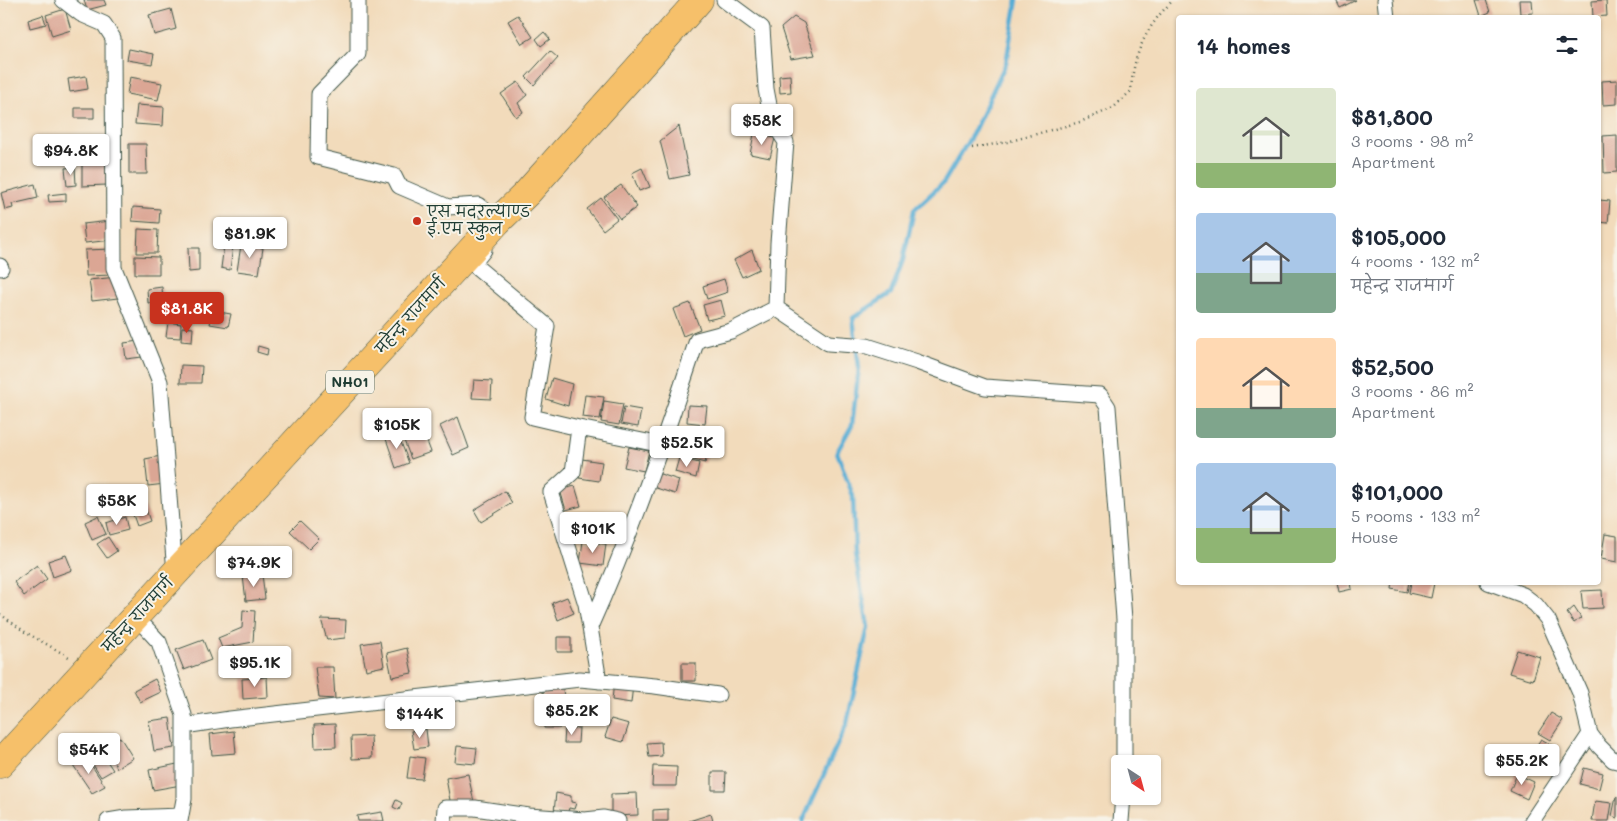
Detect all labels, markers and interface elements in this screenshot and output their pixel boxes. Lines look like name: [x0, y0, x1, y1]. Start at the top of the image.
icon: filters: [1553, 31, 1581, 59]
text: 14 homes: [1196, 32, 1291, 59]
text: $81,800: [1351, 103, 1433, 130]
pin: $58K: [732, 104, 792, 146]
icon: home: [1236, 108, 1296, 168]
text: $58K: [742, 109, 782, 130]
text: 3 rooms · 98 m²: [1351, 130, 1473, 151]
pin: $94.8K: [30, 134, 112, 176]
text: $94.8K: [43, 139, 99, 160]
text: Apartment: [1351, 151, 1436, 172]
place label: एस मदरल्याण्ड ई.एम स्कुल: [426, 201, 531, 241]
marker: एस मदरल्याण्ड ई.एम स्कुल: [411, 215, 423, 227]
pin: $81.9K: [209, 216, 291, 259]
text: $81.9K: [224, 222, 276, 243]
text: $105,000: [1351, 223, 1446, 250]
icon: home: [1236, 233, 1296, 293]
text: 4 rooms · 132 m²: [1351, 250, 1480, 271]
street label: महेन्द्र राजमार्ग: [368, 270, 450, 358]
text: महेन्द्र राजमार्ग: [1351, 274, 1454, 295]
pin: $81.8K: [146, 292, 228, 334]
text: $81.8K: [161, 297, 213, 318]
text: $52,500: [1351, 353, 1434, 380]
icon: home: [1236, 358, 1296, 418]
road number: NH01: [326, 371, 374, 394]
text: 3 rooms · 86 m²: [1351, 380, 1474, 401]
text: Apartment: [1351, 401, 1436, 422]
pin: $105K: [362, 408, 432, 450]
text: $105K: [373, 413, 421, 434]
pin: $52.5K: [646, 426, 728, 468]
text: $52.5K: [661, 431, 713, 452]
text: $101,000: [1351, 478, 1443, 505]
icon: home: [1236, 483, 1296, 543]
pin: $58K: [87, 484, 147, 526]
text: $58K: [97, 489, 137, 510]
text: 5 rooms · 133 m²: [1351, 505, 1480, 526]
pin: $101K: [558, 512, 628, 554]
text: $101K: [571, 517, 615, 538]
text: House: [1351, 526, 1398, 547]
pin: $74.9K: [213, 546, 295, 588]
text: $74.9K: [227, 551, 281, 572]
street label: महेन्द्र राजमार्ग: [94, 570, 178, 657]
pin: $95.1K: [214, 646, 296, 688]
text: $95.1K: [229, 651, 281, 672]
pin: $85.2K: [531, 694, 613, 736]
pin: $144K: [385, 696, 455, 739]
text: $85.2K: [545, 699, 599, 720]
text: $144K: [396, 702, 444, 723]
pin: $54K: [59, 732, 119, 775]
text: $54K: [69, 738, 109, 759]
pin: $55.2K: [1481, 744, 1563, 786]
text: $55.2K: [1496, 749, 1548, 770]
north arrow: [1111, 755, 1161, 805]
map controls: [1111, 755, 1161, 805]

